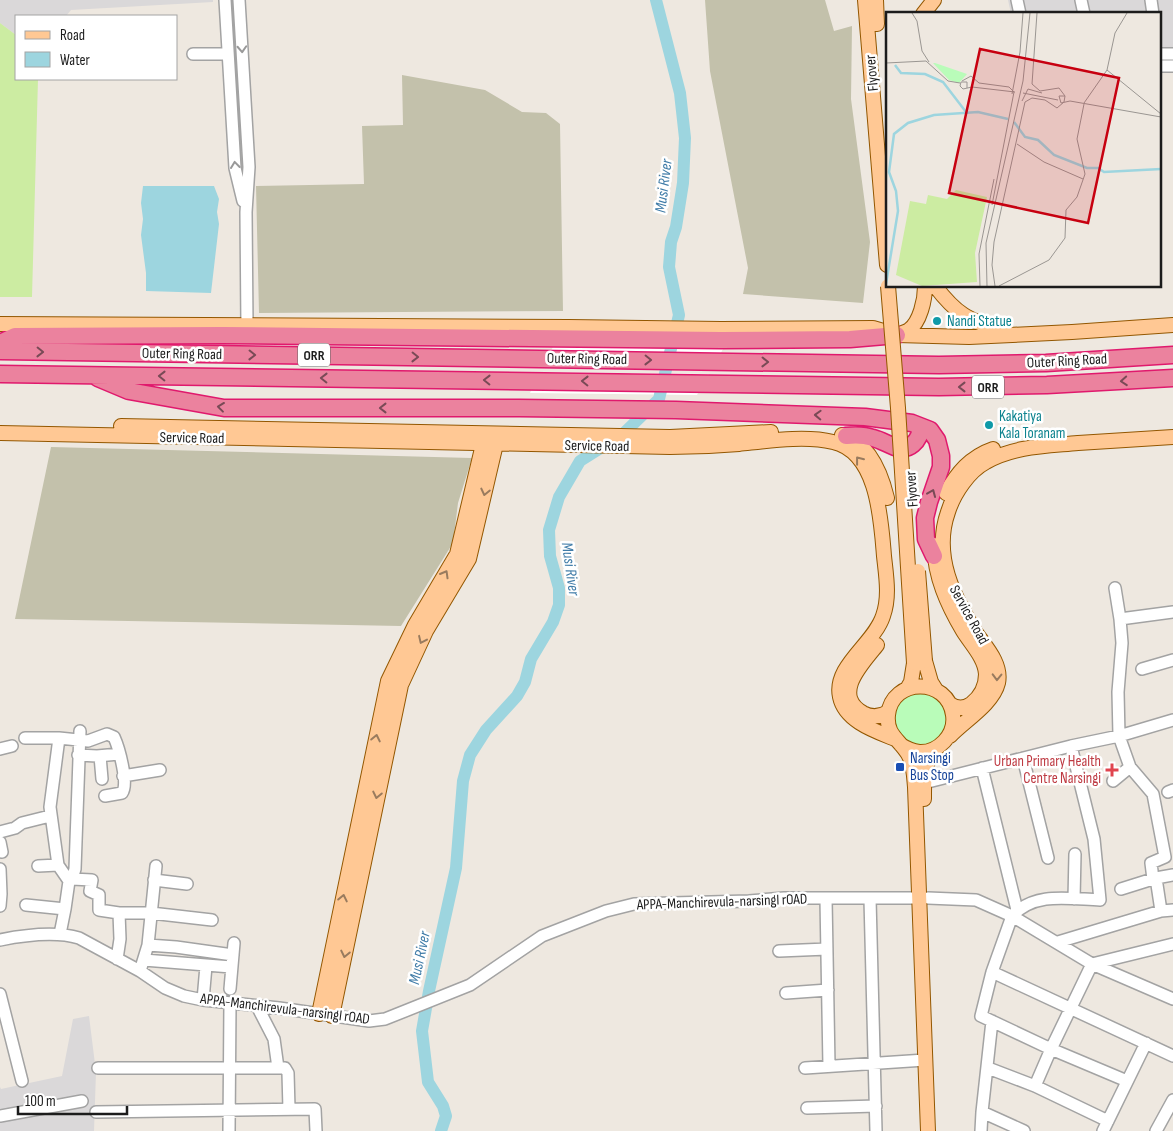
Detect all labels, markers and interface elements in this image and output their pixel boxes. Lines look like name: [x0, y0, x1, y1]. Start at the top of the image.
inset map: [886, 12, 1160, 288]
legend: [15, 15, 178, 80]
text: Road: [60, 26, 85, 45]
one-way arrow: [236, 45, 247, 53]
text: Water: [60, 51, 91, 70]
street label: Flyover: [861, 53, 883, 92]
water label: Musi River: [651, 158, 677, 214]
one-way arrow: [230, 160, 241, 168]
place label: Nandi Statue: [947, 312, 1012, 331]
marker: Nandi Statue: [931, 315, 943, 327]
street label: Outer Ring Road: [142, 344, 222, 364]
road number: ORR: [298, 344, 330, 366]
one-way arrow: [37, 346, 45, 357]
street label: Outer Ring Road: [547, 349, 627, 369]
street label: Outer Ring Road: [1026, 349, 1108, 373]
one-way arrow: [248, 350, 256, 360]
one-way arrow: [411, 352, 419, 362]
one-way arrow: [644, 355, 652, 365]
one-way arrow: [762, 357, 769, 367]
one-way arrow: [158, 371, 166, 381]
one-way arrow: [320, 373, 328, 383]
one-way arrow: [483, 375, 490, 385]
one-way arrow: [581, 376, 588, 386]
road number: ORR: [972, 376, 1004, 398]
one-way arrow: [1120, 376, 1128, 387]
one-way arrow: [958, 382, 966, 392]
one-way arrow: [216, 402, 224, 413]
one-way arrow: [379, 403, 386, 413]
place label: Kakatiya Kala Toranam: [999, 407, 1065, 443]
one-way arrow: [814, 410, 822, 420]
marker: Kakatiya Kala Toranam: [983, 419, 995, 431]
street label: Service Road: [159, 428, 225, 448]
street label: Service Road: [564, 436, 630, 456]
one-way arrow: [856, 457, 864, 466]
street label: Flyover: [901, 470, 923, 508]
one-way arrow: [480, 487, 491, 496]
one-way arrow: [926, 489, 937, 498]
water label: Musi River: [557, 541, 583, 597]
one-way arrow: [439, 570, 449, 579]
street label: Service Road: [945, 582, 993, 648]
one-way arrow: [418, 635, 429, 644]
one-way arrow: [992, 674, 1002, 682]
one-way arrow: [370, 734, 381, 743]
place label: Narsingi Bus Stop: [910, 749, 954, 785]
place label: Urban Primary Health Centre Narsingi: [994, 752, 1101, 788]
marker: Narsingi Bus Stop: [894, 761, 906, 773]
marker: Urban Primary Health Centre Narsingi: [1105, 763, 1119, 777]
one-way arrow: [372, 791, 383, 799]
street label: APPA-Manchirevula-narsingI rOAD: [635, 890, 808, 915]
one-way arrow: [337, 893, 348, 902]
water label: Musi River: [405, 929, 435, 986]
one-way arrow: [340, 950, 350, 959]
street label: APPA-Manchirevula-narsingI rOAD: [198, 989, 371, 1029]
scale bar: [18, 1084, 126, 1116]
text: 100 m: [25, 1092, 56, 1111]

